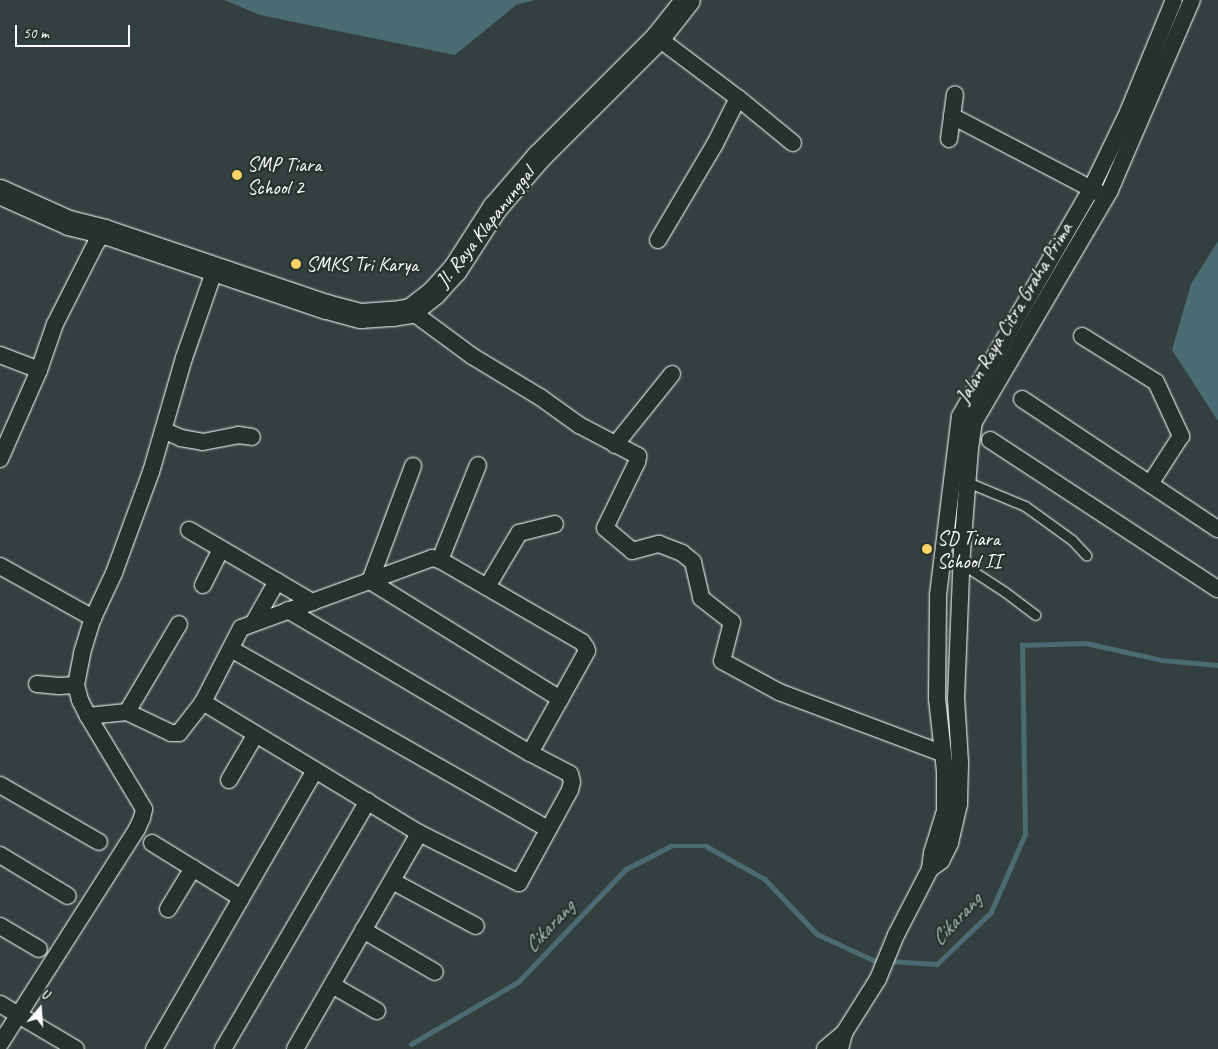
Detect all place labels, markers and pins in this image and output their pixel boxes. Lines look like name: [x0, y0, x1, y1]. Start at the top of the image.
place label: SMP Tiara School 2: [247, 152, 322, 199]
marker: SMP Tiara School 2: [231, 169, 243, 181]
place label: SMKS Tri Karya: [306, 252, 418, 276]
marker: SMKS Tri Karya: [290, 258, 302, 270]
place label: SD Tiara School II: [937, 526, 1001, 573]
marker: SD Tiara School II: [921, 543, 933, 555]

